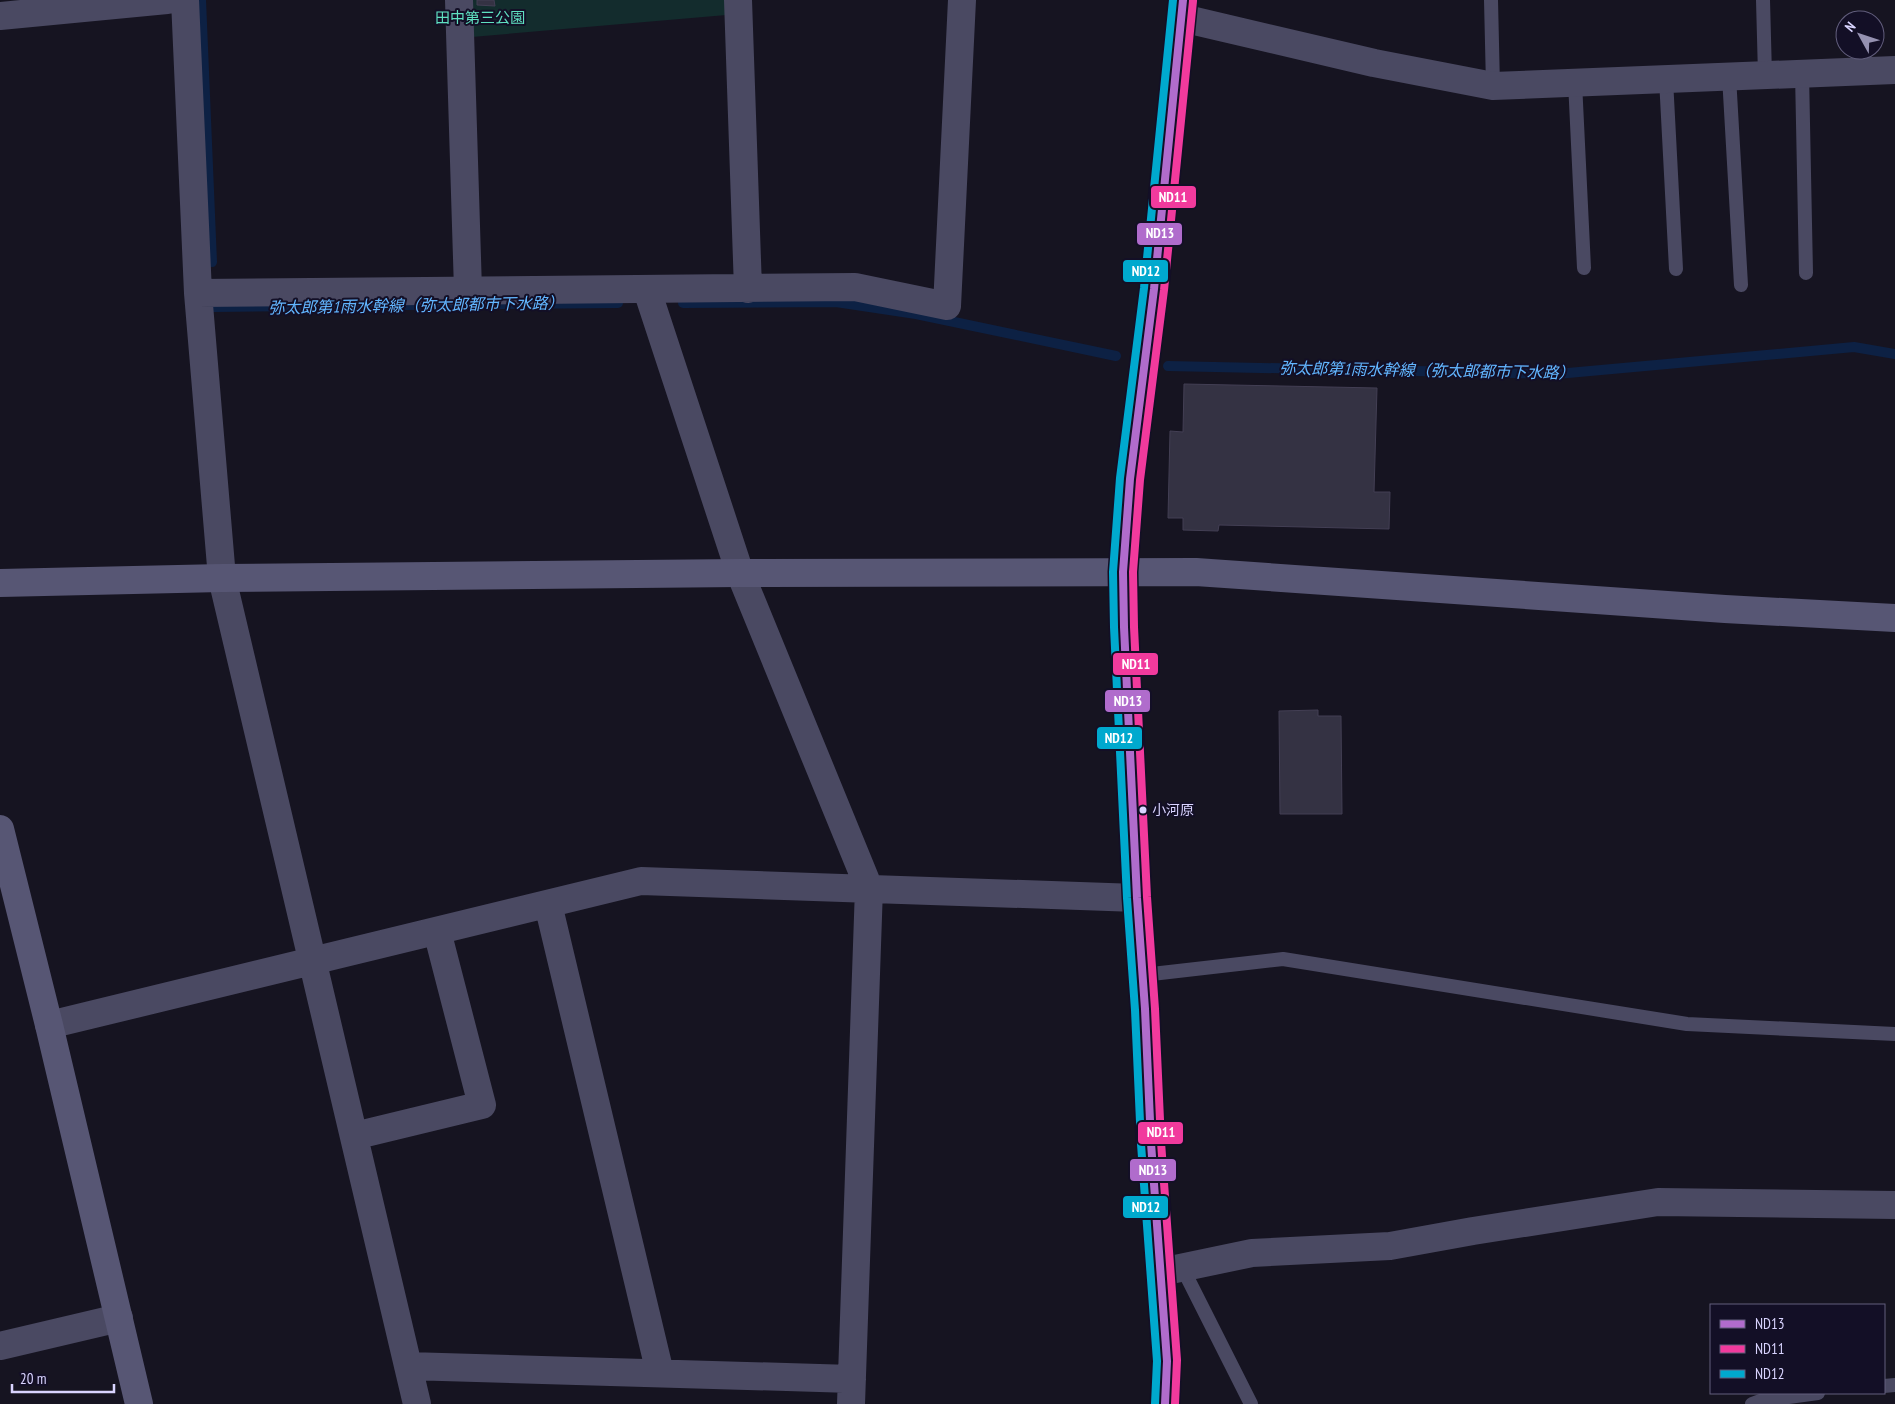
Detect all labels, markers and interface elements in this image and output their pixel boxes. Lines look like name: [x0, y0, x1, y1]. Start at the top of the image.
park label: 田中第三公園: [435, 8, 525, 27]
north arrow: [1835, 10, 1885, 60]
text: N: [1841, 18, 1859, 35]
line badge: ND11: [1150, 185, 1197, 209]
text: ND11: [1159, 188, 1187, 206]
line badge: ND13: [1136, 222, 1183, 246]
text: ND13: [1146, 224, 1174, 242]
line badge: ND12: [1122, 259, 1169, 283]
text: ND12: [1132, 262, 1160, 280]
water label: 弥太郎第1雨水幹線（弥太郎都市下水路）: [268, 292, 564, 318]
water label: 弥太郎第1雨水幹線（弥太郎都市下水路）: [1279, 357, 1575, 383]
line badge: ND11: [1112, 652, 1159, 676]
text: ND11: [1122, 655, 1150, 673]
line badge: ND13: [1104, 689, 1151, 713]
text: ND13: [1114, 692, 1142, 710]
line badge: ND12: [1096, 726, 1143, 750]
text: ND12: [1105, 729, 1133, 747]
place label: 小河原: [1152, 801, 1194, 819]
marker: 小河原: [1138, 805, 1148, 815]
line badge: ND11: [1137, 1121, 1184, 1145]
text: ND11: [1147, 1123, 1175, 1141]
line badge: ND13: [1129, 1158, 1177, 1182]
text: ND13: [1139, 1161, 1167, 1179]
line badge: ND12: [1122, 1195, 1169, 1219]
text: ND12: [1132, 1198, 1160, 1216]
legend: [1710, 1304, 1885, 1394]
text: ND13: [1755, 1314, 1784, 1333]
text: ND11: [1755, 1339, 1784, 1358]
scale bar: [12, 1362, 115, 1394]
text: ND12: [1755, 1364, 1784, 1383]
text: 20 m: [20, 1369, 46, 1388]

